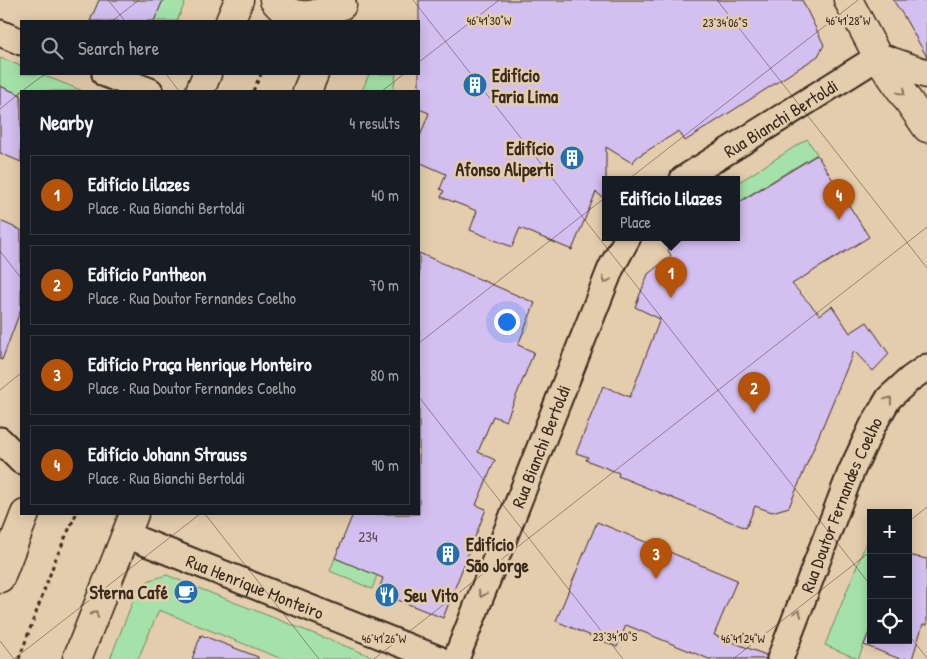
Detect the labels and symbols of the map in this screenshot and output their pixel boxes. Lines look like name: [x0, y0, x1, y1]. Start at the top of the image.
text: 46°41'30"W: [467, 12, 512, 29]
text: 46°41'28"W: [826, 12, 871, 29]
text: 23°34'06"S: [703, 14, 748, 31]
place label: Edifício Faria Lima: [491, 63, 559, 109]
building icon: Edifício Faria Lima: [462, 72, 488, 98]
street label: Rua Bianchi Bertoldi: [719, 73, 842, 163]
one-way arrow: [896, 87, 905, 96]
place label: Edifício Afonso Aliperti: [455, 136, 555, 183]
building icon: Edifício Afonso Aliperti: [559, 145, 585, 171]
pin: 4: [823, 179, 855, 220]
pin: 1: [655, 257, 687, 298]
one-way arrow: [602, 275, 613, 284]
your location: [494, 309, 520, 335]
pin: 2: [738, 372, 770, 413]
street label: Rua Bianchi Bertoldi: [505, 381, 576, 511]
one-way arrow: [883, 396, 892, 406]
street label: Rua Doutor Fernandes Coelho: [794, 412, 888, 596]
house number: 234: [358, 526, 378, 547]
place label: Edifício São Jorge: [466, 532, 530, 579]
pin: 3: [640, 538, 672, 579]
building icon: Edifício São Jorge: [435, 541, 461, 567]
street label: Rua Henrique Monteiro: [183, 548, 328, 625]
cafe icon: Sterna Café: [173, 579, 199, 605]
place label: Sterna Café: [90, 580, 169, 605]
restaurant icon: Seu Vito: [374, 582, 400, 608]
place label: Seu Vito: [404, 583, 459, 608]
one-way arrow: [478, 589, 488, 598]
one-way arrow: [89, 610, 99, 619]
one-way arrow: [792, 610, 802, 618]
text: 23°34'10"S: [593, 628, 638, 645]
text: 46°41'26"W: [362, 630, 407, 647]
text: 46°41'24"W: [721, 630, 766, 647]

